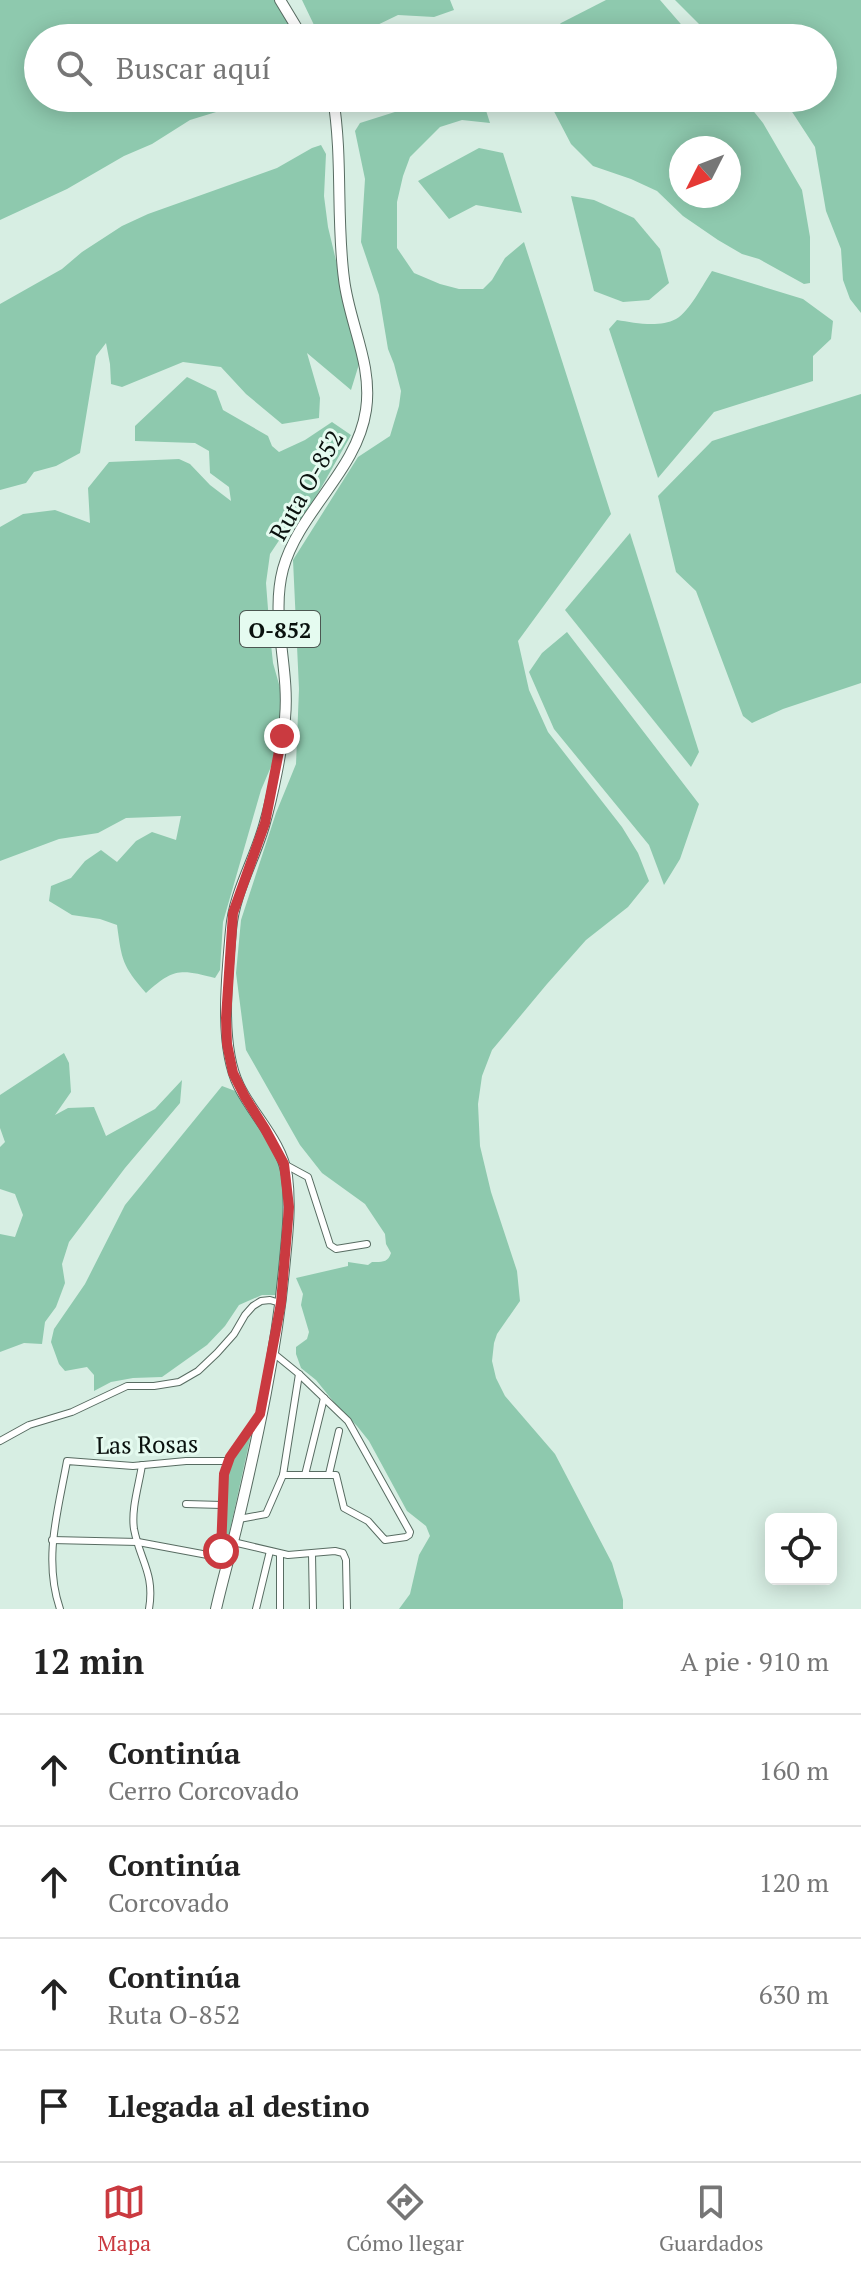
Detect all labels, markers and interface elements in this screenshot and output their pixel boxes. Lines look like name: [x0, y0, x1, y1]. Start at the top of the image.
search box: [24, 24, 837, 112]
icon: search: [52, 46, 96, 90]
text: Buscar aquí: [116, 48, 270, 88]
north arrow: [669, 136, 741, 208]
street label: Ruta O-852: [262, 424, 350, 546]
road number: O-852: [240, 611, 320, 647]
route end: [264, 718, 300, 754]
street label: Las Rosas: [95, 1427, 199, 1461]
map controls: [765, 1513, 837, 1585]
button: locate: [765, 1513, 837, 1585]
route start: [203, 1533, 239, 1569]
text: 12 min: [32, 1639, 144, 1684]
text: A pie · 910 m: [681, 1644, 829, 1678]
text: Continúa: [108, 1733, 241, 1773]
icon: ahead: [32, 1748, 76, 1792]
text: 160 m: [759, 1753, 829, 1787]
text: Cerro Corcovado: [108, 1773, 299, 1807]
text: Continúa: [108, 1845, 241, 1885]
icon: ahead: [32, 1860, 76, 1904]
text: 120 m: [759, 1865, 829, 1899]
text: Corcovado: [108, 1885, 229, 1919]
text: Continúa: [108, 1957, 241, 1997]
icon: ahead: [32, 1972, 76, 2016]
text: 630 m: [759, 1977, 829, 2011]
text: Ruta O-852: [108, 1997, 240, 2031]
icon: arrive: [32, 2084, 76, 2128]
text: Llegada al destino: [108, 2086, 369, 2126]
tab: Mapa: [97, 2180, 151, 2257]
tab: Cómo llegar: [346, 2180, 464, 2257]
tab: Guardados: [659, 2180, 764, 2257]

